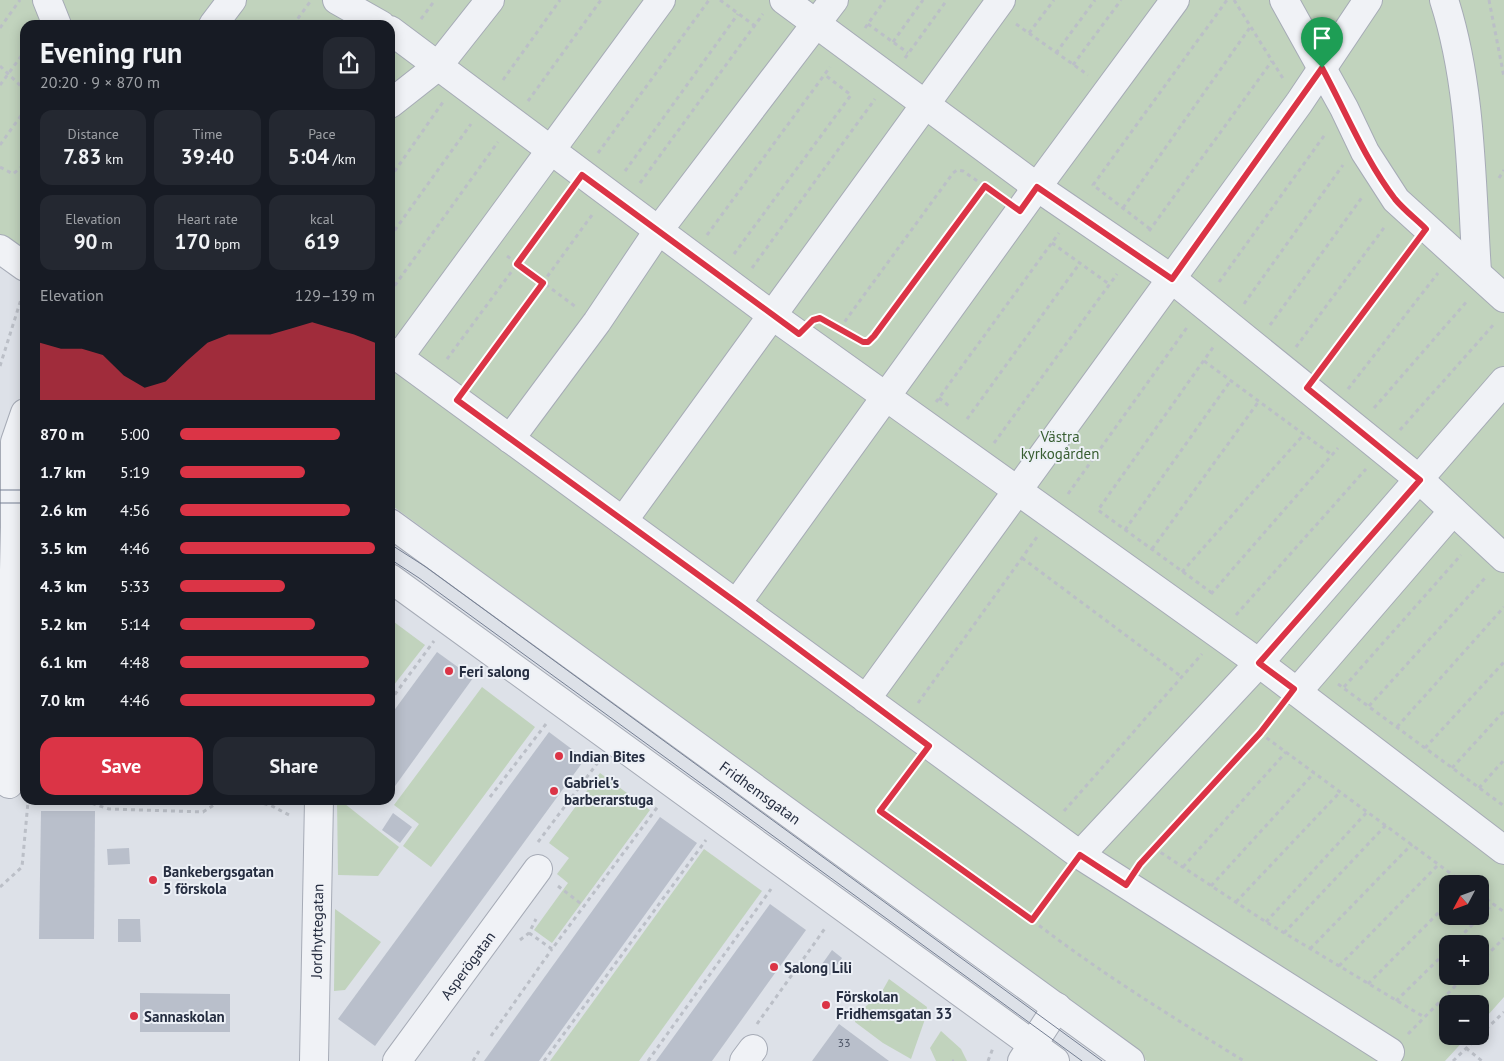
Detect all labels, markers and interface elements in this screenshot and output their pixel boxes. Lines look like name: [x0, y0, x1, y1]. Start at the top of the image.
pin: [1301, 17, 1343, 68]
icon: arrive: [1308, 24, 1336, 52]
text: Evening run: [40, 34, 182, 71]
button: share: [323, 37, 375, 89]
text: 20:20 · 9 × 870 m: [40, 72, 160, 92]
text: Distance: [68, 125, 119, 143]
text: Time: [192, 125, 223, 143]
text: Pace: [308, 125, 336, 143]
text: 7.83: [63, 143, 101, 170]
text: 39:40: [181, 143, 234, 170]
text: 5:04: [288, 143, 329, 170]
text: km: [101, 150, 123, 168]
text: /km: [329, 150, 356, 168]
text: Elevation: [65, 210, 121, 228]
text: Heart rate: [177, 210, 238, 228]
text: kcal: [310, 210, 334, 228]
text: 90: [74, 228, 98, 255]
text: 170: [175, 228, 210, 255]
text: 619: [304, 228, 340, 255]
text: m: [98, 235, 113, 253]
text: bpm: [210, 235, 240, 253]
text: Elevation: [40, 285, 104, 305]
text: 129–139 m: [295, 285, 375, 305]
text: 870 m: [40, 424, 84, 444]
text: 5:00: [120, 424, 150, 444]
park label: Västra kyrkogården: [1021, 427, 1099, 463]
text: 1.7 km: [40, 462, 86, 482]
text: 5:19: [120, 462, 150, 482]
text: 2.6 km: [40, 500, 87, 520]
text: 4:56: [120, 500, 150, 520]
text: 3.5 km: [40, 538, 87, 558]
text: 4:46: [120, 538, 150, 558]
text: 4.3 km: [40, 576, 87, 596]
text: 5:33: [120, 576, 150, 596]
text: 5.2 km: [40, 614, 87, 634]
text: 5:14: [120, 614, 150, 634]
text: 6.1 km: [40, 652, 87, 672]
text: 4:48: [120, 652, 150, 672]
place label: Feri salong: [459, 662, 530, 681]
marker: Feri salong: [443, 665, 455, 677]
text: 7.0 km: [40, 690, 85, 710]
text: 4:46: [120, 690, 150, 710]
button: Save: [40, 737, 203, 795]
button: Share: [213, 737, 375, 795]
place label: Indian Bites: [569, 747, 645, 766]
marker: Indian Bites: [553, 750, 565, 762]
street label: Fridhemsgatan: [716, 757, 805, 828]
place label: Gabriel's barberarstuga: [564, 773, 654, 809]
marker: Gabriel's barberarstuga: [548, 785, 560, 797]
place label: Bankebergsgatan 5 förskola: [163, 862, 274, 898]
marker: Bankebergsgatan 5 förskola: [147, 874, 159, 886]
north arrow: [1439, 875, 1489, 925]
map controls: [1439, 875, 1489, 1045]
street label: Jordhyttegatan: [306, 884, 327, 979]
street label: Asperögatan: [436, 927, 499, 1003]
button: +: [1439, 935, 1489, 985]
place label: Salong Lili: [784, 958, 852, 977]
marker: Salong Lili: [768, 961, 780, 973]
place label: Förskolan Fridhemsgatan 33: [836, 987, 952, 1023]
button: −: [1439, 995, 1489, 1045]
marker: Förskolan Fridhemsgatan 33: [820, 999, 832, 1011]
place label: Sannaskolan: [144, 1007, 225, 1026]
marker: Sannaskolan: [128, 1010, 140, 1022]
house number: 33: [837, 1035, 851, 1050]

